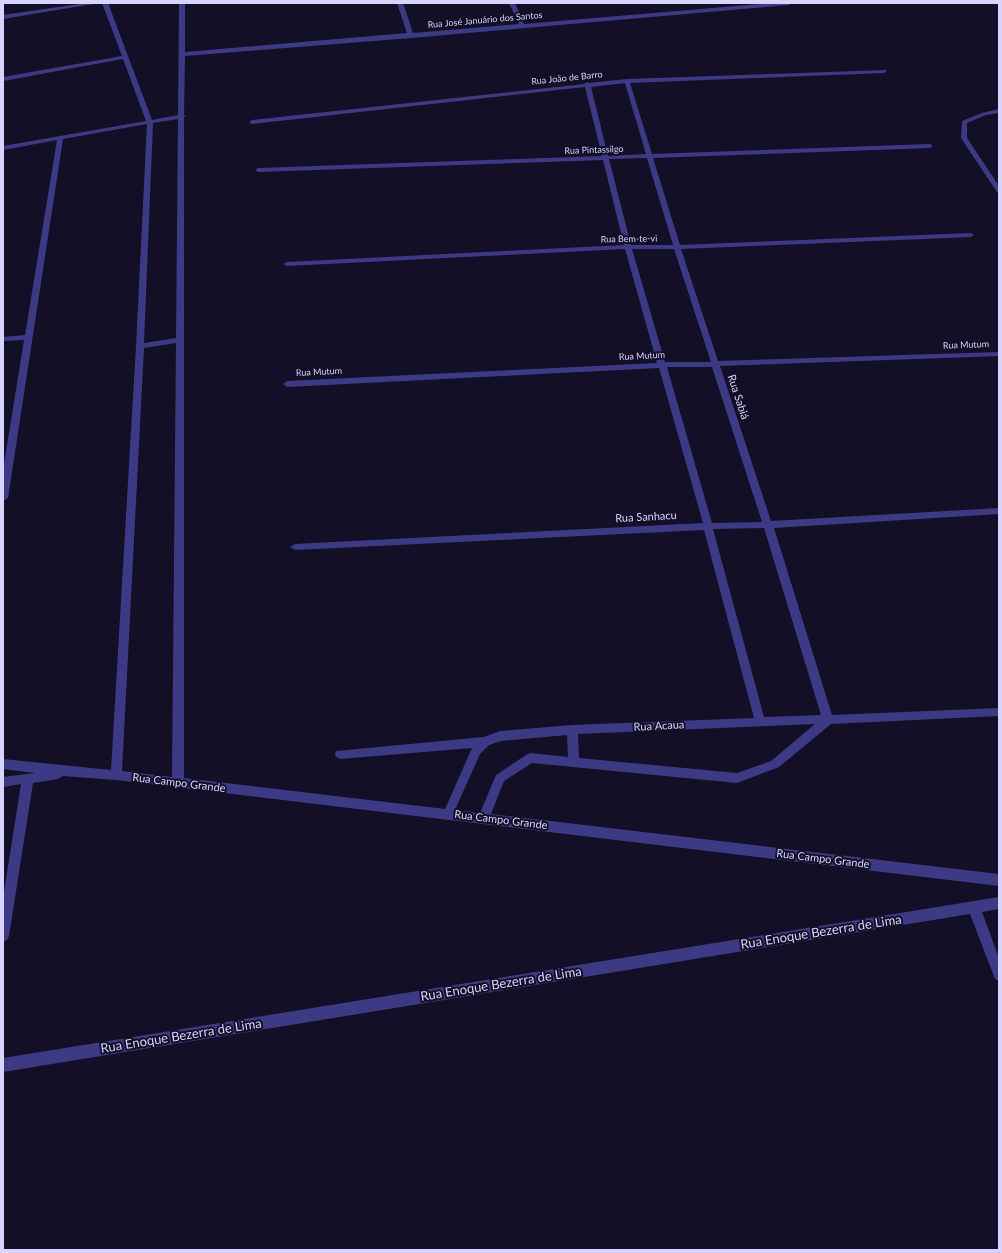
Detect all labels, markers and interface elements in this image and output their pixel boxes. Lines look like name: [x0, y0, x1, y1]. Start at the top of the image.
street label: Rua José Januário dos Santos: [427, 10, 543, 30]
street label: Rua João de Barro: [531, 69, 603, 87]
street label: Rua Pintassilgo: [564, 144, 624, 156]
street label: Rua Bem-te-vi: [601, 233, 657, 245]
street label: Rua Mutum: [943, 339, 989, 351]
street label: Rua Mutum: [619, 349, 665, 363]
street label: Rua Mutum: [296, 365, 342, 379]
street label: Rua Sabiá: [725, 373, 751, 421]
street label: Rua Sanhacu: [615, 509, 677, 525]
street label: Rua Acaua: [633, 718, 685, 734]
street label: Rua Campo Grande: [132, 771, 226, 795]
street label: Rua Campo Grande: [454, 808, 548, 832]
street label: Rua Campo Grande: [776, 847, 870, 871]
street label: Rua Enoque Bezerra de Lima: [739, 912, 903, 952]
street label: Rua Enoque Bezerra de Lima: [419, 964, 583, 1004]
street label: Rua Enoque Bezerra de Lima: [99, 1016, 263, 1056]

